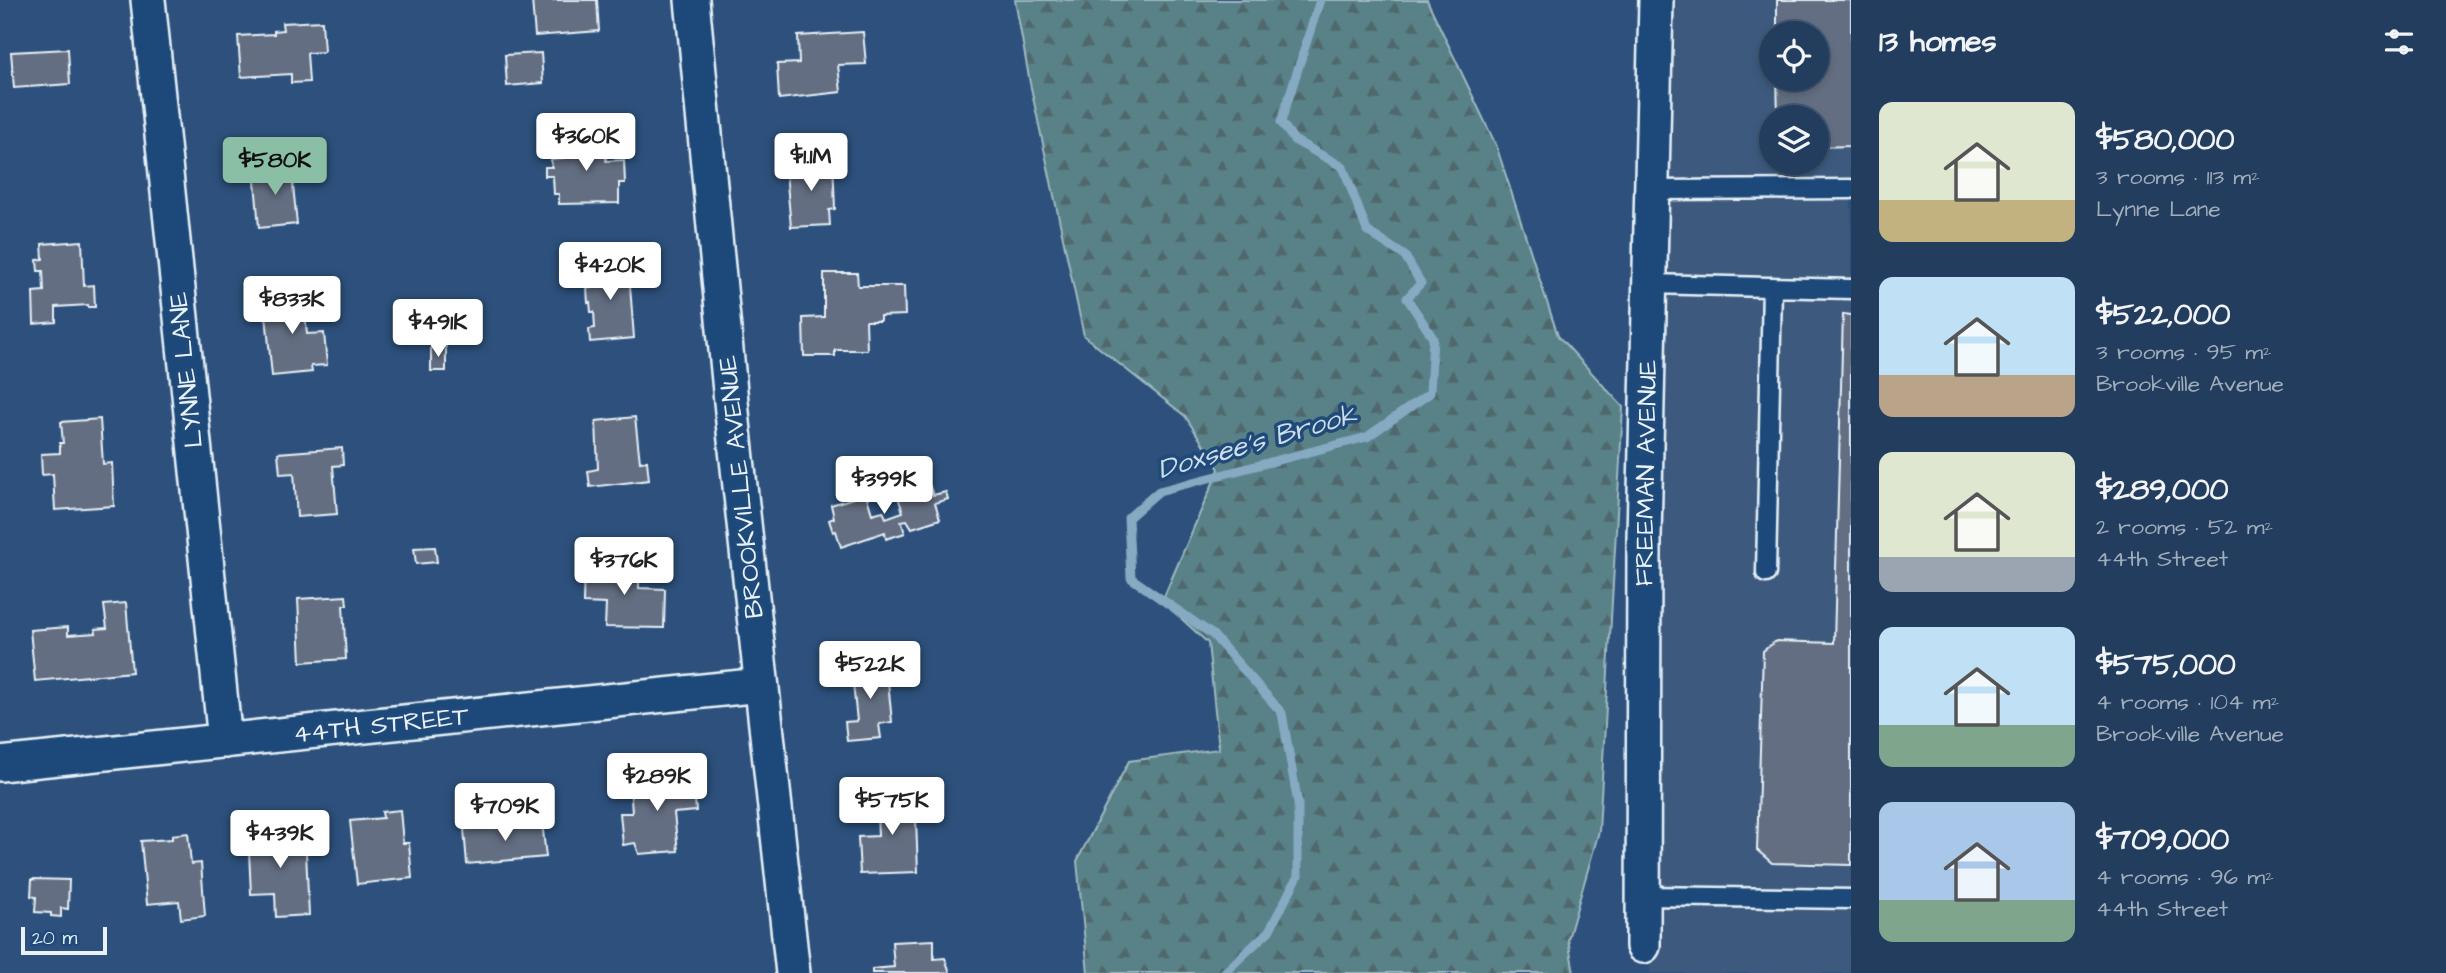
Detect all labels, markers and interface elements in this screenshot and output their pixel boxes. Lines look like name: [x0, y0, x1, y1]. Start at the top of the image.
map controls: [1759, 21, 1829, 175]
button: locate: [1759, 21, 1829, 91]
text: 13 homes: [1879, 21, 1996, 63]
icon: filters: [2380, 23, 2418, 61]
button: layers: [1759, 105, 1829, 175]
pin: $360K: [537, 114, 635, 173]
text: $580,000: [2096, 119, 2234, 161]
text: $360K: [552, 120, 620, 152]
icon: home: [1935, 130, 2019, 214]
pin: $1.1M: [762, 134, 860, 193]
pin: $580K: [226, 138, 324, 197]
text: $1.1M: [791, 140, 831, 172]
text: $580K: [239, 144, 311, 176]
text: 3 rooms · 113 m²: [2096, 161, 2260, 193]
text: Lynne Lane: [2096, 193, 2221, 225]
pin: $420K: [561, 243, 659, 302]
text: $420K: [575, 249, 645, 281]
pin: $833K: [243, 276, 341, 336]
text: $833K: [259, 283, 325, 315]
street label: LYNNE LANE: [160, 290, 212, 450]
text: $522,000: [2096, 294, 2230, 336]
pin: $491K: [389, 300, 487, 359]
icon: home: [1935, 305, 2019, 389]
text: $491K: [409, 306, 467, 338]
text: 3 rooms · 95 m²: [2096, 336, 2272, 368]
street label: BROOKVILLE AVENUE: [709, 354, 773, 620]
street label: FREEMAN AVENUE: [1626, 359, 1666, 587]
text: Brookville Avenue: [2096, 368, 2284, 400]
water label: Doxsee's Brook: [1153, 395, 1362, 489]
pin: $399K: [835, 456, 933, 516]
text: $399K: [852, 463, 916, 495]
text: $289,000: [2096, 469, 2229, 511]
icon: home: [1935, 480, 2019, 564]
text: 2 rooms · 52 m²: [2096, 511, 2273, 543]
pin: $376K: [575, 538, 673, 597]
text: 44th Street: [2096, 543, 2228, 575]
text: $376K: [590, 544, 658, 576]
pin: $522K: [821, 642, 919, 701]
text: $575,000: [2096, 644, 2236, 686]
text: $522K: [835, 648, 905, 680]
icon: home: [1935, 655, 2019, 739]
text: 4 rooms · 104 m²: [2096, 686, 2279, 718]
street label: 44TH STREET: [292, 698, 471, 752]
text: Brookville Avenue: [2096, 718, 2284, 750]
pin: $289K: [608, 754, 706, 813]
text: $289K: [623, 760, 691, 792]
pin: $575K: [843, 778, 941, 837]
pin: $709K: [456, 784, 554, 843]
text: $575K: [855, 784, 929, 816]
text: $709K: [471, 790, 539, 822]
pin: $439K: [231, 810, 329, 870]
text: $439K: [246, 817, 314, 849]
text: $709,000: [2096, 819, 2229, 861]
icon: home: [1935, 830, 2019, 914]
text: 4 rooms · 96 m²: [2096, 861, 2274, 893]
text: 44th Street: [2096, 893, 2228, 925]
scale bar: [21, 924, 107, 956]
text: 20 m: [32, 925, 77, 952]

